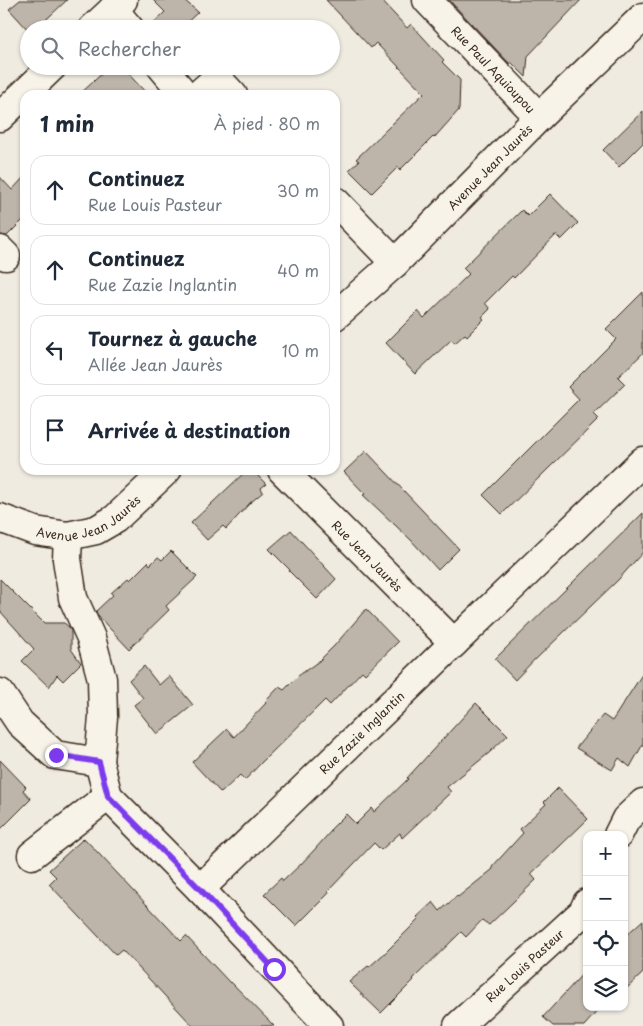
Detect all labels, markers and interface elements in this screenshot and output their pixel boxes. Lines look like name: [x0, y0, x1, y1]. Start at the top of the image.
search box: [20, 20, 340, 75]
street label: Rue Paul Aquioupou: [447, 22, 540, 117]
icon: search: [38, 34, 66, 62]
text: Rechercher: [78, 34, 181, 62]
text: 1 min: [40, 107, 94, 139]
text: À pied · 80 m: [214, 111, 320, 135]
street label: Avenue Jean Jaurès: [443, 120, 537, 214]
text: Continuez: [88, 164, 185, 192]
icon: ahead: [41, 176, 69, 204]
text: 30 m: [277, 178, 319, 202]
text: Rue Louis Pasteur: [88, 192, 222, 216]
text: Continuez: [88, 244, 185, 272]
icon: ahead: [41, 256, 69, 284]
text: 40 m: [277, 258, 319, 282]
text: Rue Zazie Inglantin: [88, 272, 237, 296]
text: Tournez à gauche: [88, 324, 257, 352]
icon: left: [41, 336, 69, 364]
text: 10 m: [282, 338, 319, 362]
text: Allée Jean Jaurès: [88, 352, 223, 376]
icon: arrive: [41, 416, 69, 444]
text: Arrivée à destination: [88, 416, 291, 444]
street label: Avenue Jean Jaurès: [35, 490, 145, 546]
street label: Rue Jean Jaurès: [328, 516, 407, 596]
street label: Rue Zazie Inglantin: [315, 687, 408, 778]
route end: [45, 744, 68, 767]
map controls: [583, 831, 628, 1011]
button: +: [583, 831, 628, 876]
button: −: [583, 876, 628, 921]
button: locate: [583, 921, 628, 966]
street label: Rue Louis Pasteur: [481, 924, 568, 1006]
route start: [263, 958, 286, 981]
button: layers: [583, 966, 628, 1011]

